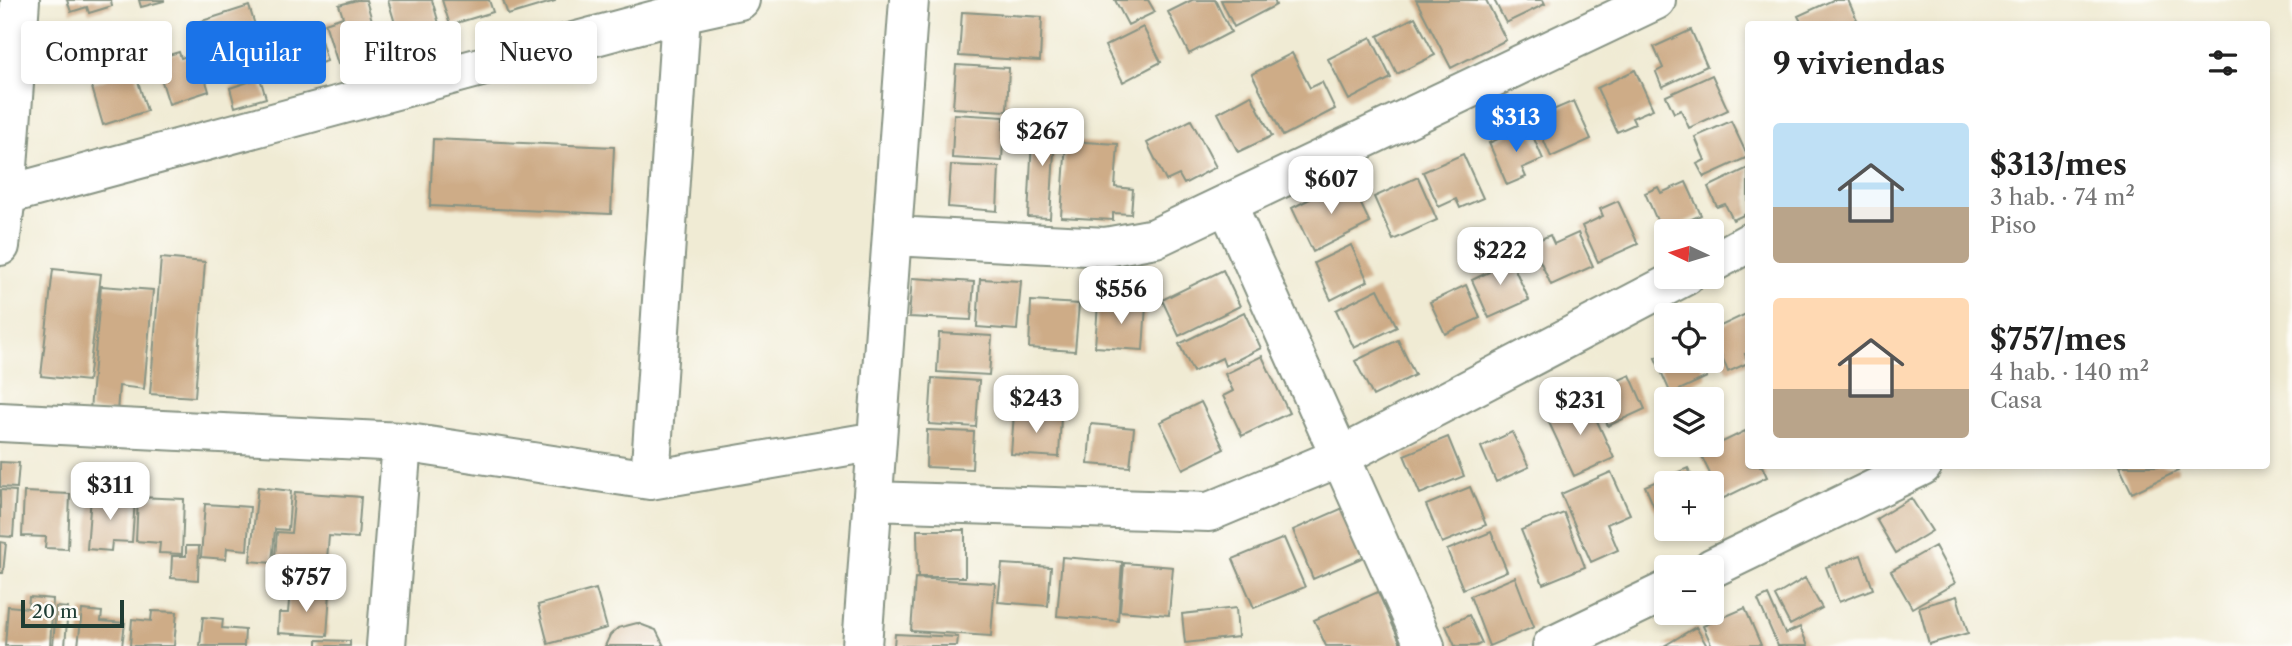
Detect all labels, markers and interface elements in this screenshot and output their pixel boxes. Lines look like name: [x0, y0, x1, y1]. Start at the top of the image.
chip: Comprar: [21, 21, 172, 84]
chip: Alquilar: [186, 21, 326, 84]
chip: Filtros: [340, 21, 461, 84]
chip: Nuevo: [475, 21, 597, 84]
icon: filters: [2204, 44, 2242, 82]
text: 9 viviendas: [1773, 45, 1945, 82]
pin: $313: [1475, 94, 1557, 154]
text: $313: [1491, 103, 1541, 131]
pin: $267: [1001, 108, 1083, 168]
text: $267: [1016, 117, 1068, 145]
text: $313/mes: [1990, 146, 2127, 183]
icon: home: [1829, 151, 1913, 235]
pin: $607: [1290, 156, 1372, 216]
text: $607: [1304, 165, 1358, 193]
text: 3 hab. · 74 m²: [1990, 183, 2135, 211]
text: Piso: [1990, 211, 2036, 239]
north arrow: [1654, 219, 1724, 289]
map controls: [1654, 219, 1724, 625]
pin: $222: [1459, 228, 1541, 287]
text: $222: [1473, 236, 1527, 264]
pin: $556: [1080, 266, 1162, 326]
text: $556: [1095, 275, 1147, 303]
button: locate: [1654, 303, 1724, 373]
text: $757/mes: [1990, 321, 2126, 358]
icon: home: [1829, 326, 1913, 410]
text: 4 hab. · 140 m²: [1990, 358, 2149, 386]
pin: $243: [995, 376, 1077, 435]
pin: $231: [1539, 378, 1621, 437]
text: $243: [1009, 384, 1063, 412]
text: $231: [1555, 386, 1605, 414]
text: Casa: [1990, 386, 2042, 414]
button: layers: [1654, 387, 1724, 457]
pin: $311: [69, 462, 151, 522]
text: $311: [87, 471, 133, 499]
button: +: [1654, 471, 1724, 541]
pin: $757: [265, 554, 347, 614]
button: −: [1654, 555, 1724, 625]
text: $757: [281, 563, 331, 591]
scale bar: [21, 597, 124, 629]
text: 20 m: [32, 600, 78, 623]

